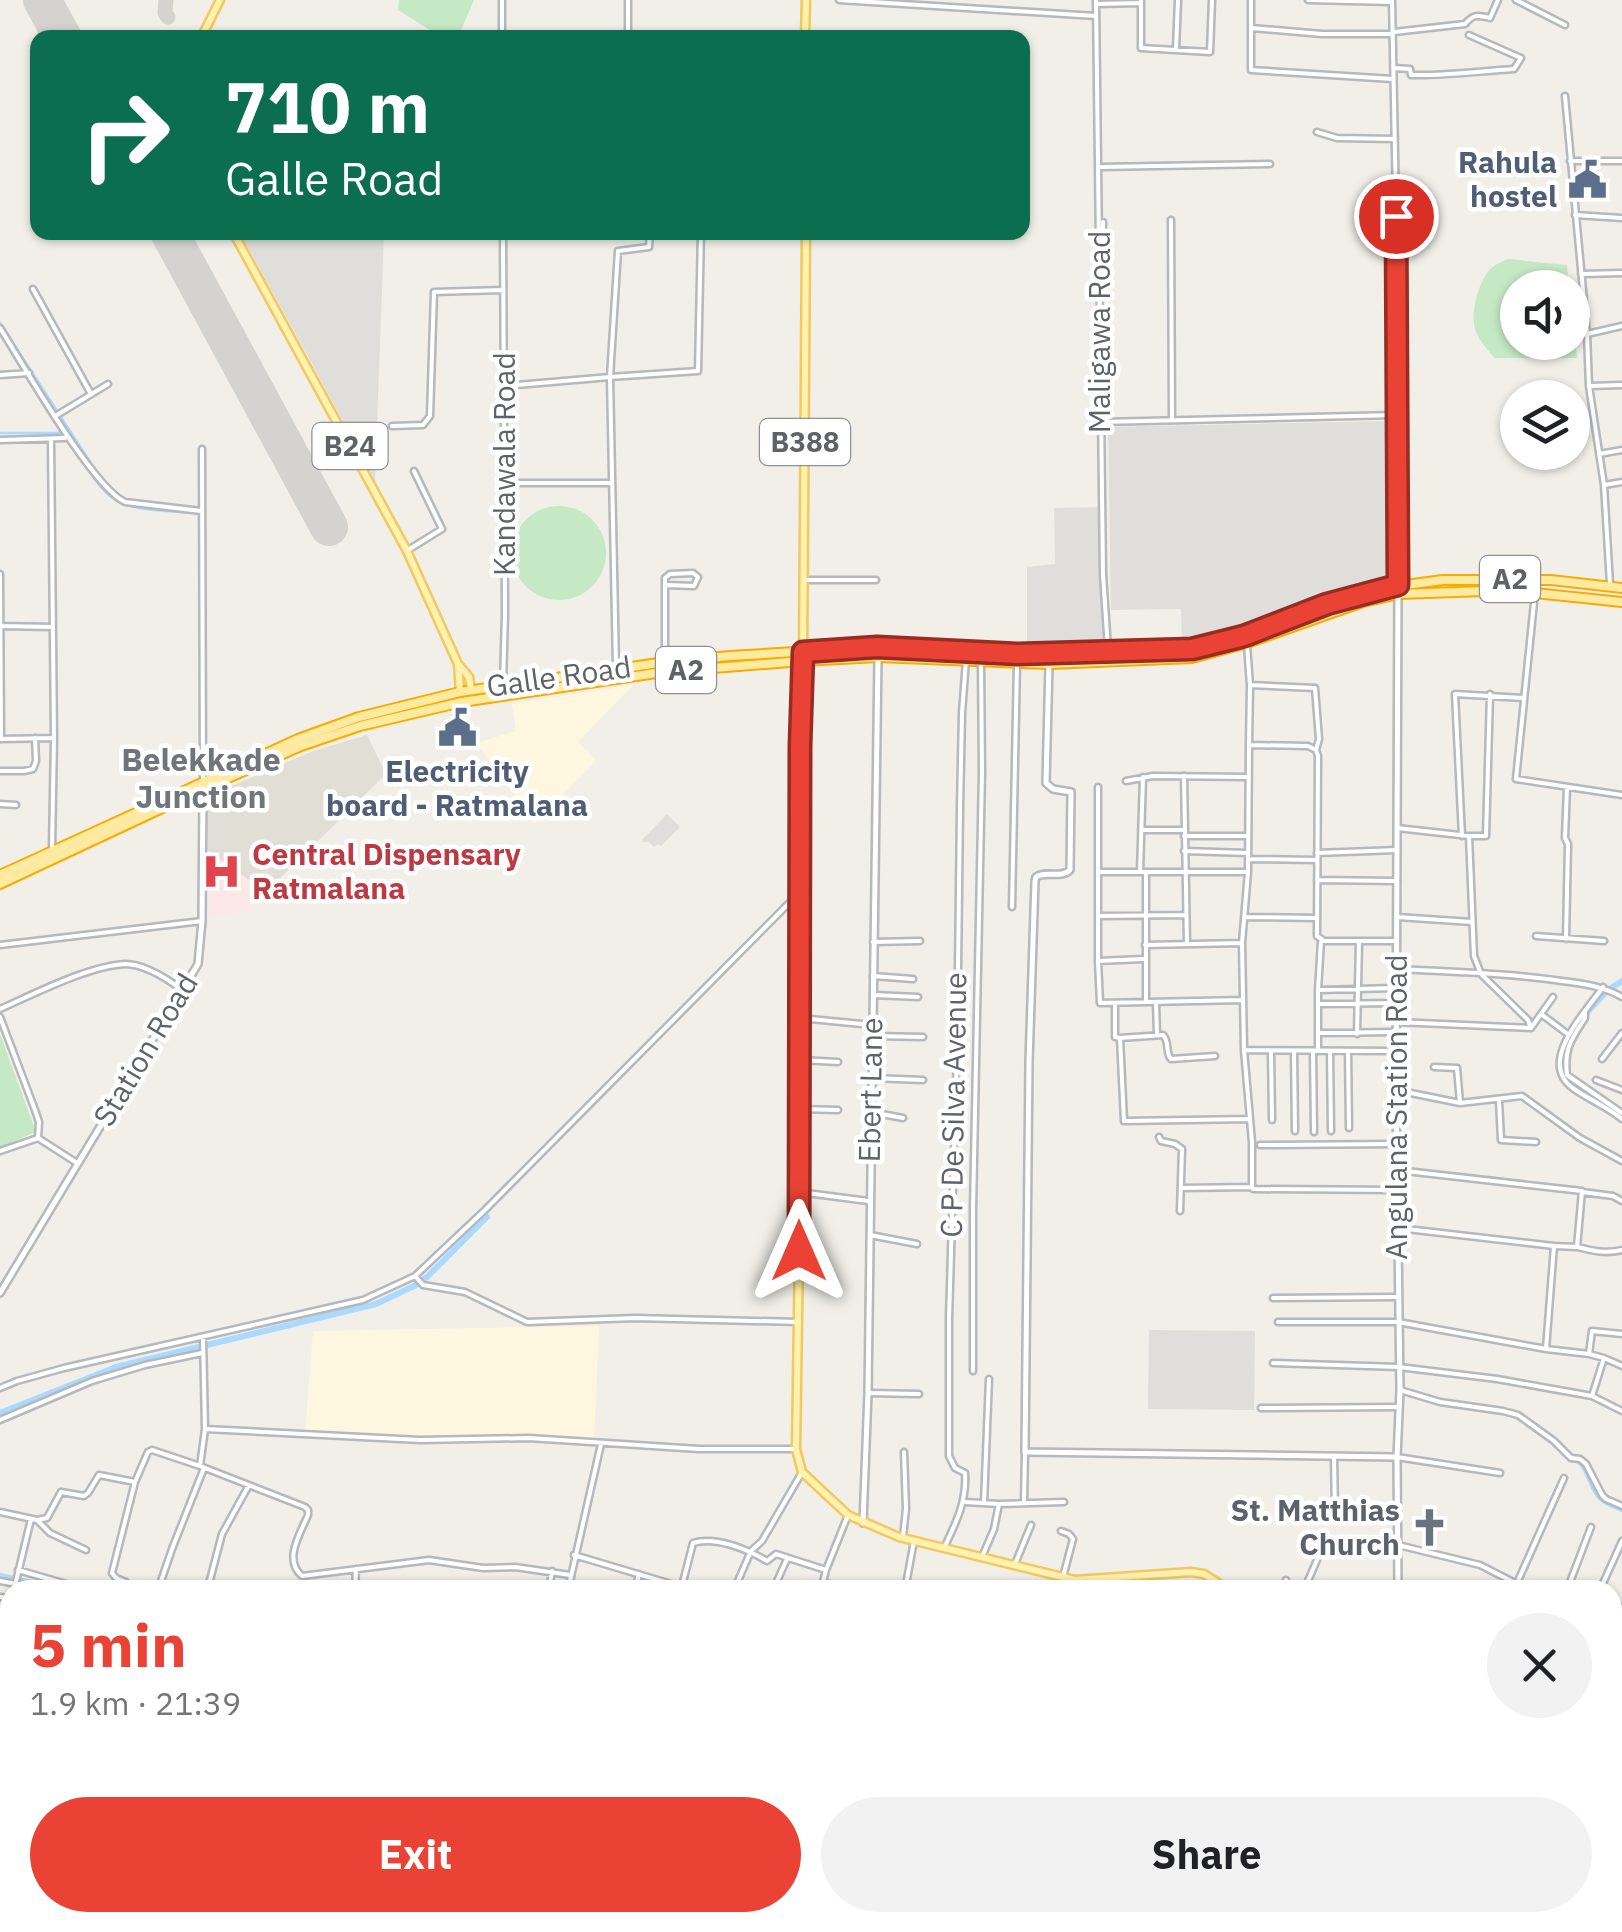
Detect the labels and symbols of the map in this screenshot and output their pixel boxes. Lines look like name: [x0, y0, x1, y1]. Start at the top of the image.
place label: Rahula hostel: [1458, 142, 1557, 215]
public building icon: Rahula hostel: [1566, 159, 1608, 201]
pin: [1354, 174, 1439, 259]
street label: Maligawa Road: [1079, 231, 1118, 433]
street label: Kandawala Road: [484, 352, 523, 576]
road number: B388: [760, 419, 850, 465]
road number: B24: [312, 423, 388, 469]
road number: A2: [1480, 556, 1540, 602]
street label: Galle Road: [484, 646, 634, 705]
road number: A2: [656, 647, 716, 693]
public building icon: Electricity board - Ratmalana: [436, 707, 478, 749]
district label: Belekkade Junction: [121, 738, 281, 817]
place label: Electricity board - Ratmalana: [326, 751, 588, 824]
place label: Central Dispensary Ratmalana: [252, 834, 521, 907]
hospital icon: Central Dispensary Ratmalana: [201, 851, 243, 893]
street label: Angulana Station Road: [1376, 954, 1415, 1260]
street label: Station Road: [84, 966, 206, 1133]
street label: C P De Silva Avenue: [931, 972, 974, 1238]
street label: Ebert Lane: [849, 1017, 890, 1163]
position arrow: [747, 1199, 851, 1303]
place label: St. Matthias Church: [1231, 1490, 1400, 1563]
church icon: St. Matthias Church: [1409, 1507, 1451, 1549]

